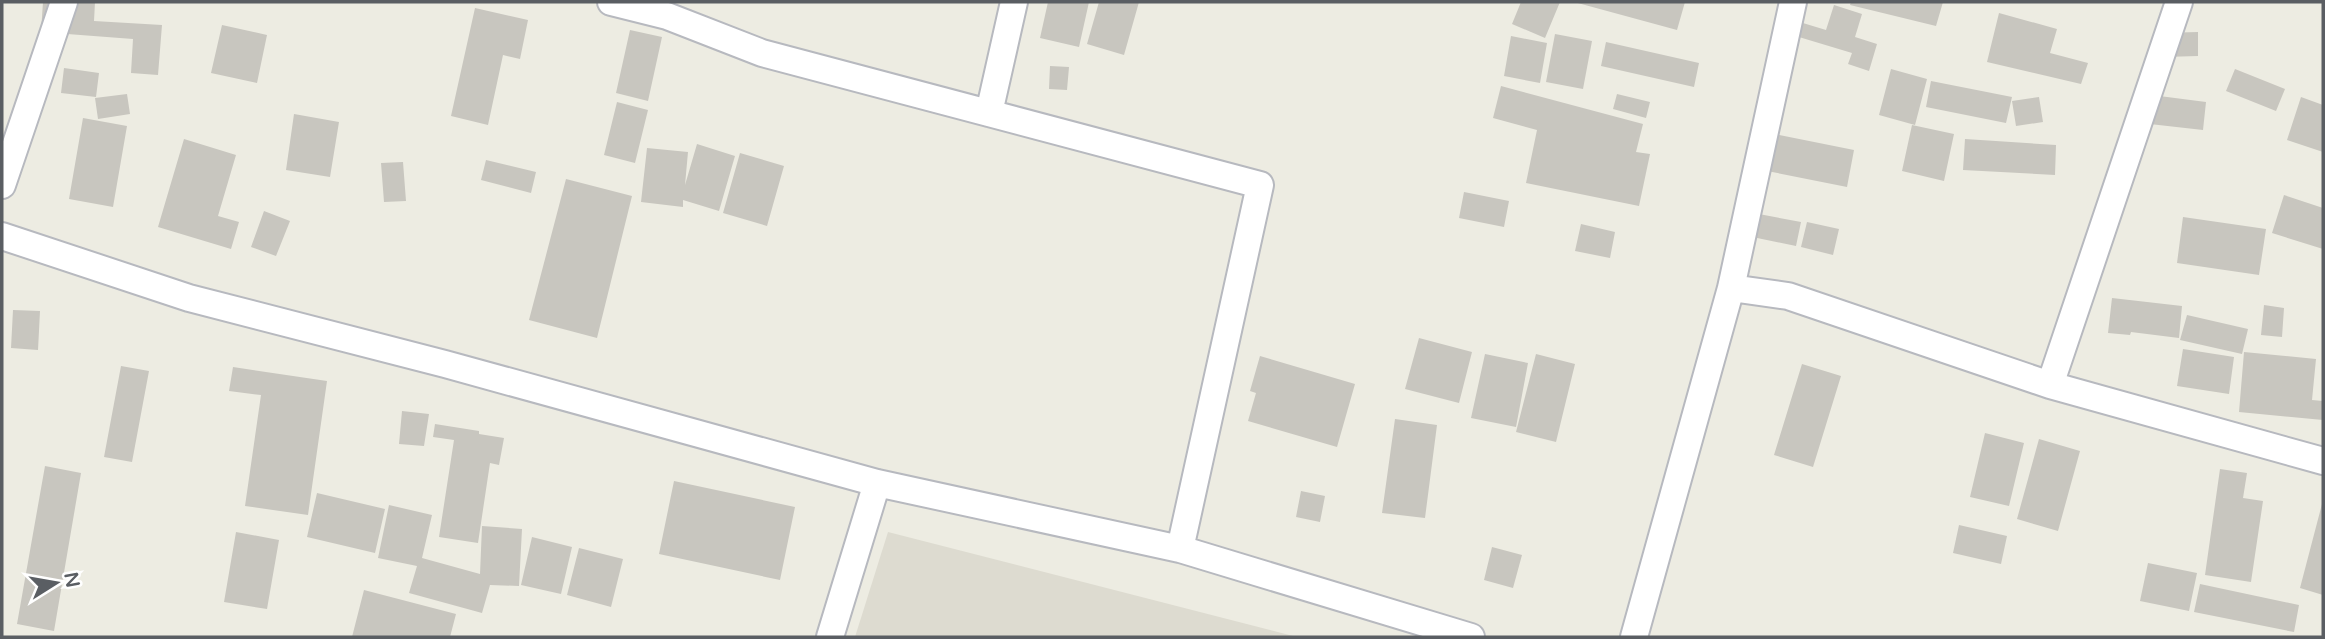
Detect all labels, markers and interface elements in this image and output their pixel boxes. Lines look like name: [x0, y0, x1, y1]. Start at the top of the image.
north arrow: [21, 548, 91, 618]
text: N: [59, 570, 84, 590]

